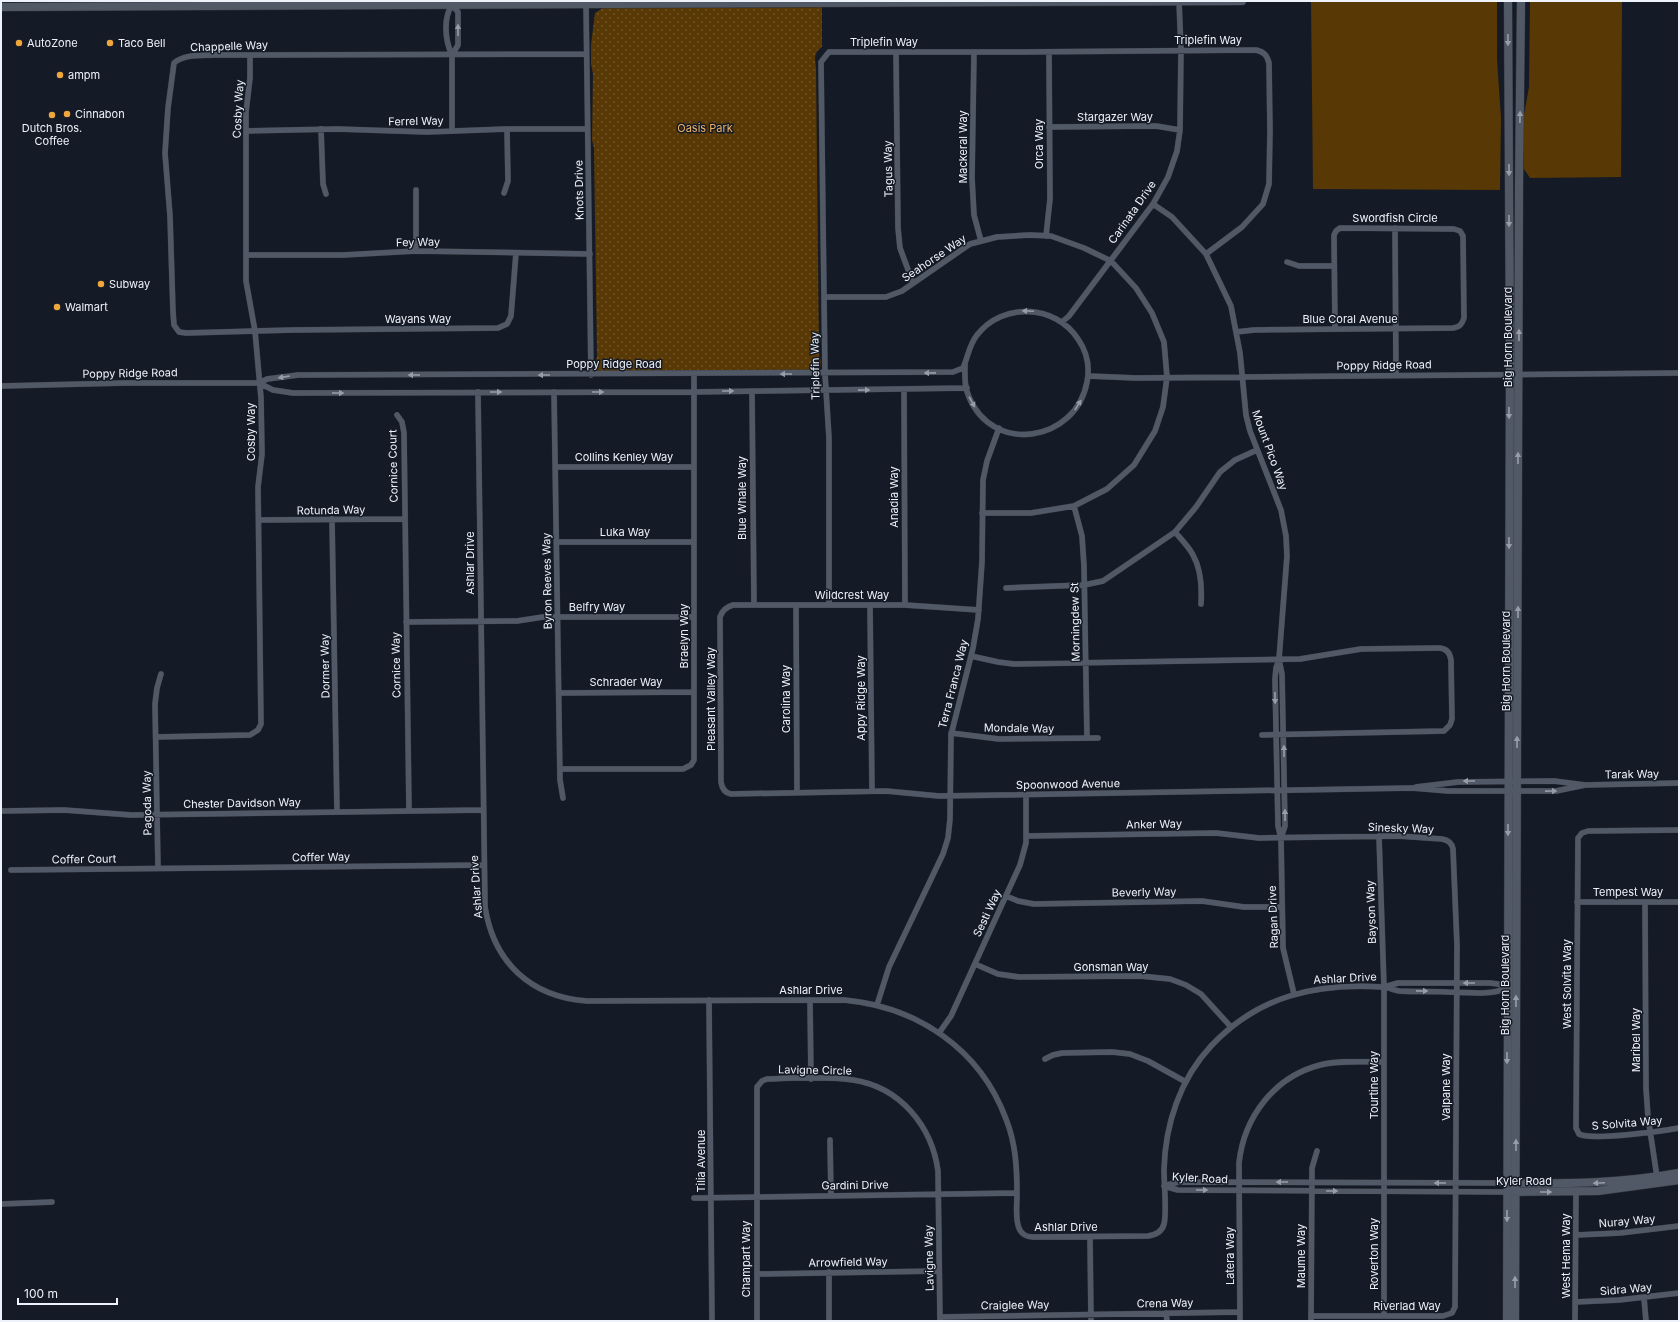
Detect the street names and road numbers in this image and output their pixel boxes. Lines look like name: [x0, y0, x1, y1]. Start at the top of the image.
street label: Triplefin Way: [1174, 33, 1242, 47]
street label: Triplefin Way: [850, 35, 918, 49]
street label: Chappelle Way: [190, 38, 268, 54]
street label: Cosby Way: [229, 79, 247, 139]
street label: Mackeral Way: [956, 110, 970, 184]
street label: Stargazer Way: [1077, 110, 1153, 124]
street label: Ferrel Way: [388, 114, 444, 128]
street label: Orca Way: [1032, 119, 1046, 169]
street label: Tagus Way: [881, 140, 895, 198]
street label: Knots Drive: [571, 160, 587, 220]
street label: Carinata Drive: [1105, 178, 1159, 246]
street label: Swordfish Circle: [1352, 211, 1438, 225]
street label: Seahorse Way: [899, 231, 969, 285]
street label: Fey Way: [396, 235, 440, 249]
street label: Big Horn Boulevard: [1501, 287, 1515, 387]
street label: Wayans Way: [385, 312, 451, 326]
street label: Blue Coral Avenue: [1302, 312, 1398, 326]
street label: Triplefin Way: [807, 332, 823, 400]
street label: Poppy Ridge Road: [566, 357, 662, 371]
street label: Poppy Ridge Road: [1336, 357, 1432, 373]
street label: Poppy Ridge Road: [82, 365, 178, 381]
street label: Cosby Way: [244, 403, 258, 461]
street label: Mount Pico Way: [1249, 408, 1291, 492]
street label: Cornice Court: [385, 429, 401, 503]
street label: Collins Kenley Way: [575, 450, 673, 464]
street label: Blue Whale Way: [735, 456, 749, 540]
street label: Anadia Way: [887, 466, 901, 528]
street label: Rotunda Way: [297, 502, 365, 518]
street label: Luka Way: [600, 525, 650, 539]
street label: Ashlar Drive: [463, 531, 477, 595]
street label: Byron Reeves Way: [539, 532, 555, 630]
street label: Morningdew St: [1067, 582, 1083, 662]
street label: Wildcrest Way: [815, 588, 889, 602]
street label: Belfry Way: [569, 600, 625, 614]
street label: Braelyn Way: [677, 604, 691, 668]
street label: Big Horn Boulevard: [1499, 611, 1513, 711]
street label: Cornice Way: [388, 632, 404, 698]
street label: Dormer Way: [317, 634, 333, 698]
street label: Terra Franca Way: [935, 638, 971, 730]
street label: Pleasant Valley Way: [704, 647, 718, 751]
street label: Appy Ridge Way: [854, 655, 868, 741]
street label: Carolina Way: [779, 665, 793, 733]
street label: Schrader Way: [589, 675, 663, 689]
street label: Mondale Way: [984, 720, 1054, 736]
street label: Tarak Way: [1605, 767, 1659, 781]
street label: Pagoda Way: [139, 770, 155, 836]
street label: Spoonwood Avenue: [1016, 776, 1120, 792]
street label: Chester Davidson Way: [183, 795, 301, 811]
street label: Anker Way: [1126, 817, 1182, 831]
street label: Sinesky Way: [1368, 820, 1434, 836]
street label: Coffer Way: [292, 849, 350, 865]
street label: Coffer Court: [52, 851, 117, 867]
street label: Ashlar Drive: [467, 855, 485, 919]
street label: Bayson Way: [1363, 880, 1379, 944]
street label: Beverly Way: [1112, 884, 1176, 900]
street label: Ragan Drive: [1265, 885, 1281, 949]
street label: Tempest Way: [1593, 885, 1663, 899]
street label: Sesti Way: [970, 887, 1004, 939]
street label: Big Horn Boulevard: [1498, 935, 1512, 1035]
street label: West Solvita Way: [1560, 939, 1574, 1029]
street label: Gonsman Way: [1074, 960, 1149, 974]
street label: Ashlar Drive: [1313, 969, 1377, 987]
street label: Ashlar Drive: [779, 983, 843, 997]
street label: Maribel Way: [1629, 1008, 1643, 1072]
street label: Tourtine Way: [1367, 1051, 1381, 1119]
street label: Valpane Way: [1439, 1053, 1453, 1121]
street label: Lavigne Circle: [778, 1062, 852, 1078]
street label: S Solvita Way: [1591, 1113, 1663, 1133]
street label: Tilia Avenue: [694, 1129, 708, 1193]
street label: Kyler Road: [1172, 1170, 1228, 1186]
street label: Kyler Road: [1496, 1174, 1552, 1188]
street label: Gardini Drive: [821, 1177, 889, 1193]
street label: Nuray Way: [1598, 1212, 1656, 1230]
street label: West Hema Way: [1559, 1213, 1573, 1299]
street label: Roverton Way: [1367, 1218, 1381, 1290]
street label: Ashlar Drive: [1034, 1220, 1098, 1234]
street label: Champart Way: [739, 1221, 753, 1297]
street label: Maume Way: [1294, 1224, 1308, 1288]
street label: Lavigne Way: [921, 1225, 937, 1291]
street label: Latera Way: [1223, 1227, 1237, 1285]
street label: Arrowfield Way: [808, 1254, 888, 1270]
street label: Sidra Way: [1599, 1280, 1653, 1298]
street label: Crena Way: [1137, 1296, 1193, 1310]
street label: Craiglee Way: [980, 1297, 1050, 1313]
street label: Riverlad Way: [1373, 1299, 1441, 1313]

